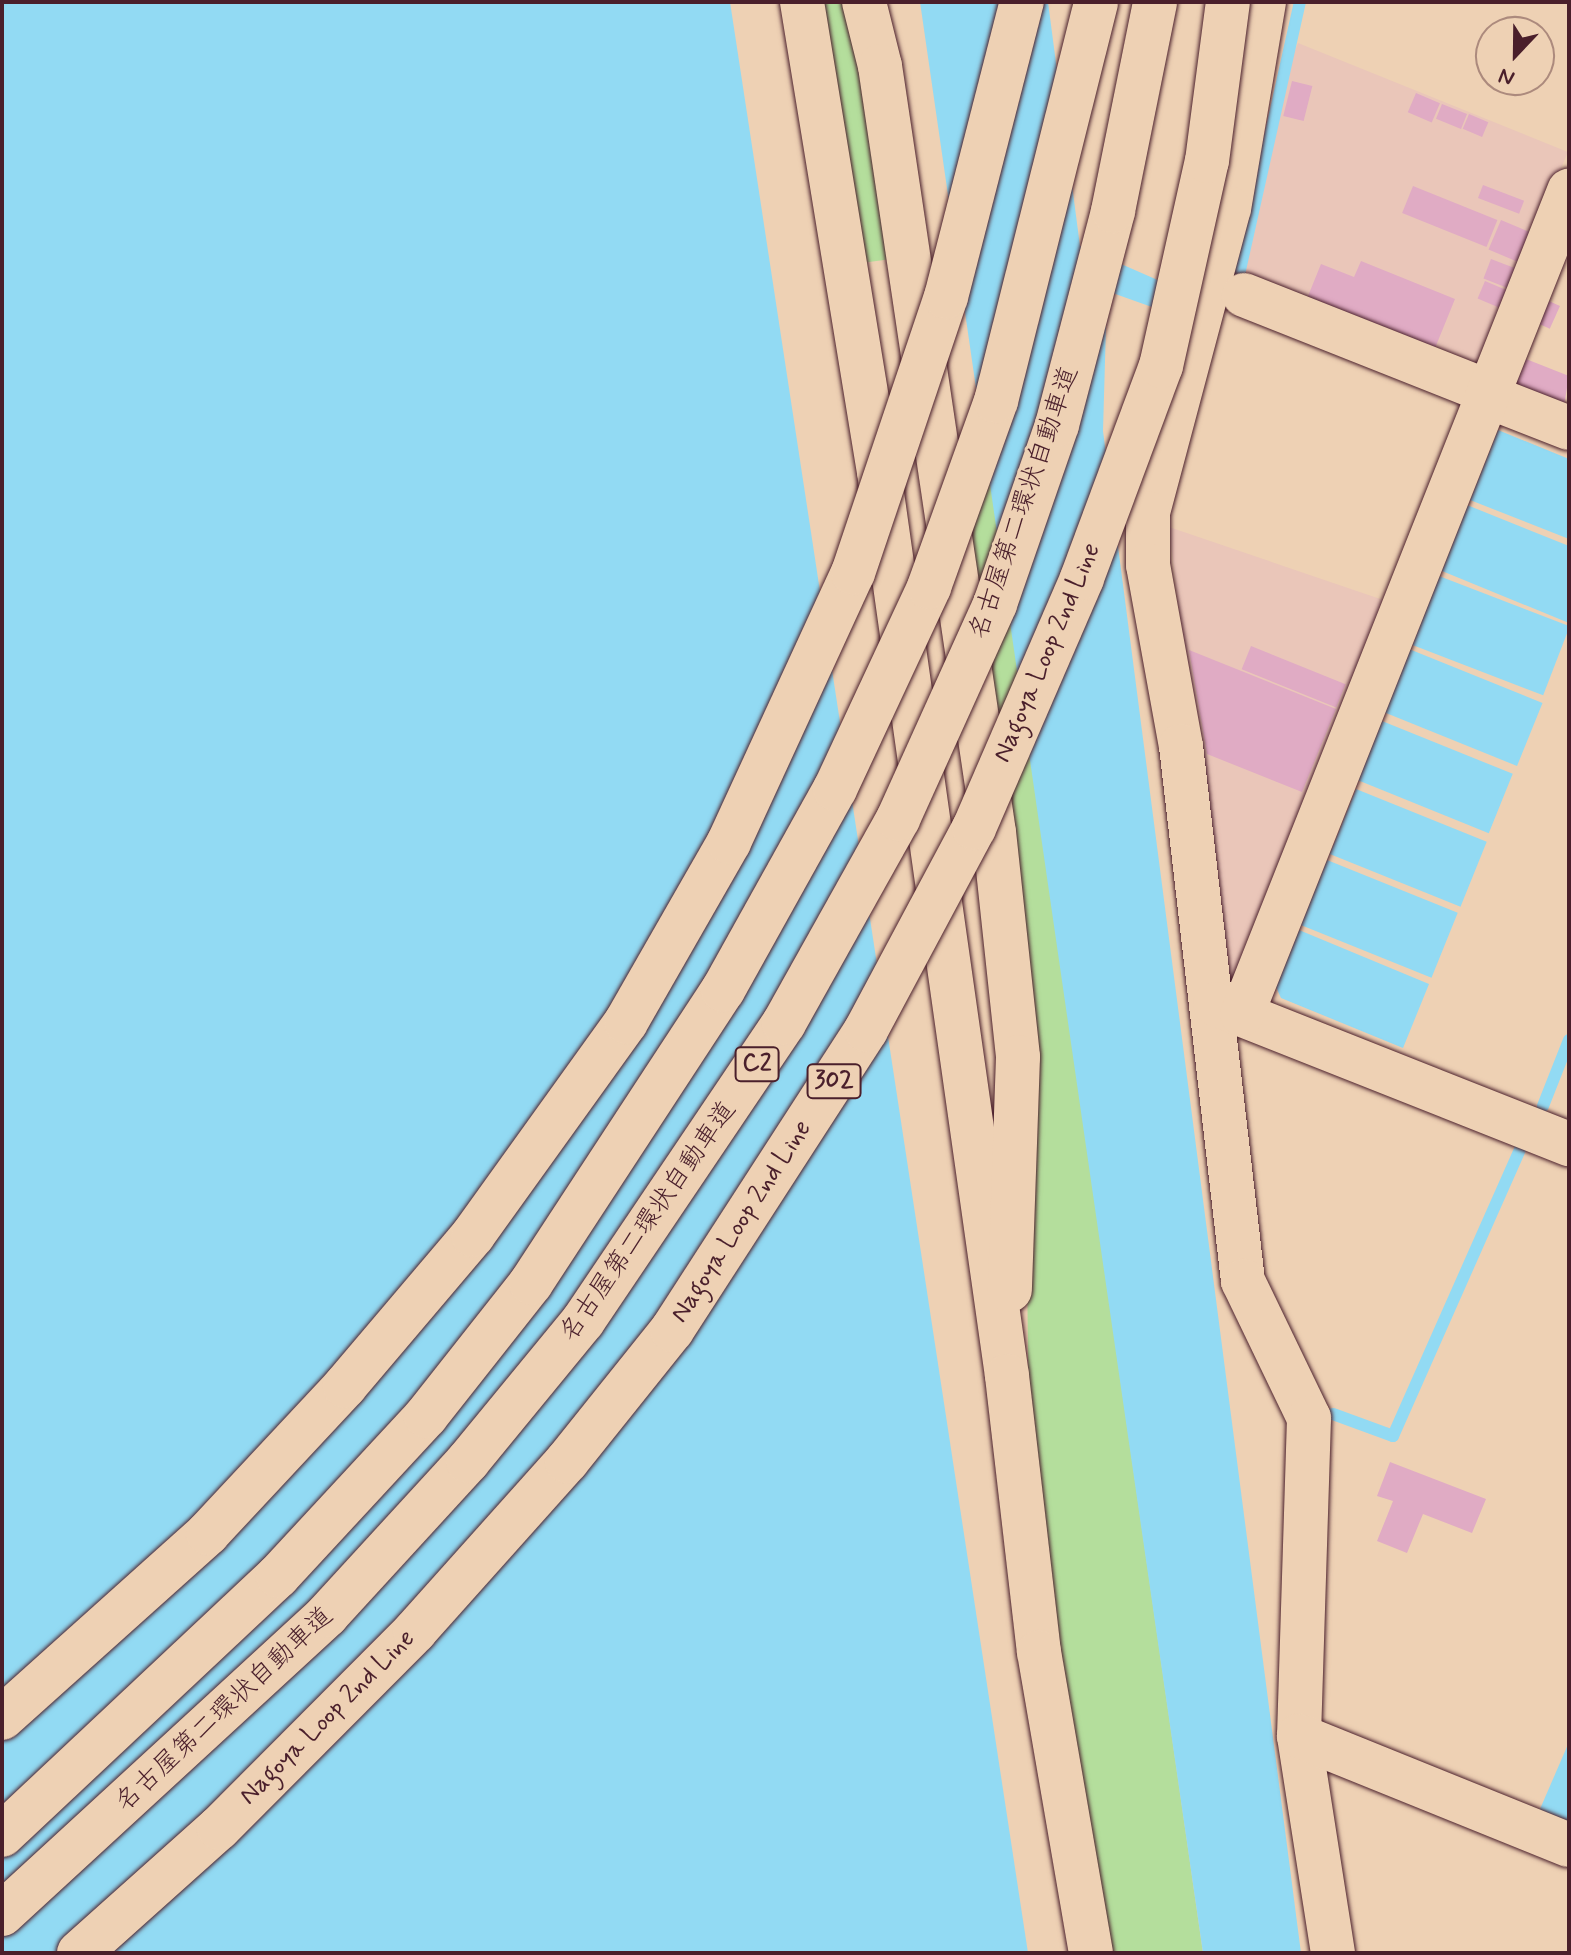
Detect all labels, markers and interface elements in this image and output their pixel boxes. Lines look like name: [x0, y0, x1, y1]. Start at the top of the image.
north arrow: [1475, 16, 1555, 96]
text: N: [1495, 61, 1519, 92]
street label: 名古屋第二環状自動車道: [964, 363, 1086, 643]
street label: Nagoya Loop 2nd Line: [987, 538, 1109, 768]
road number: C2: [733, 1044, 781, 1084]
road number: 302: [806, 1061, 862, 1101]
street label: 名古屋第二環状自動車道: [554, 1096, 744, 1348]
street label: Nagoya Loop 2nd Line: [664, 1114, 820, 1330]
street label: 名古屋第二環状自動車道: [110, 1601, 340, 1819]
street label: Nagoya Loop 2nd Line: [233, 1623, 423, 1813]

